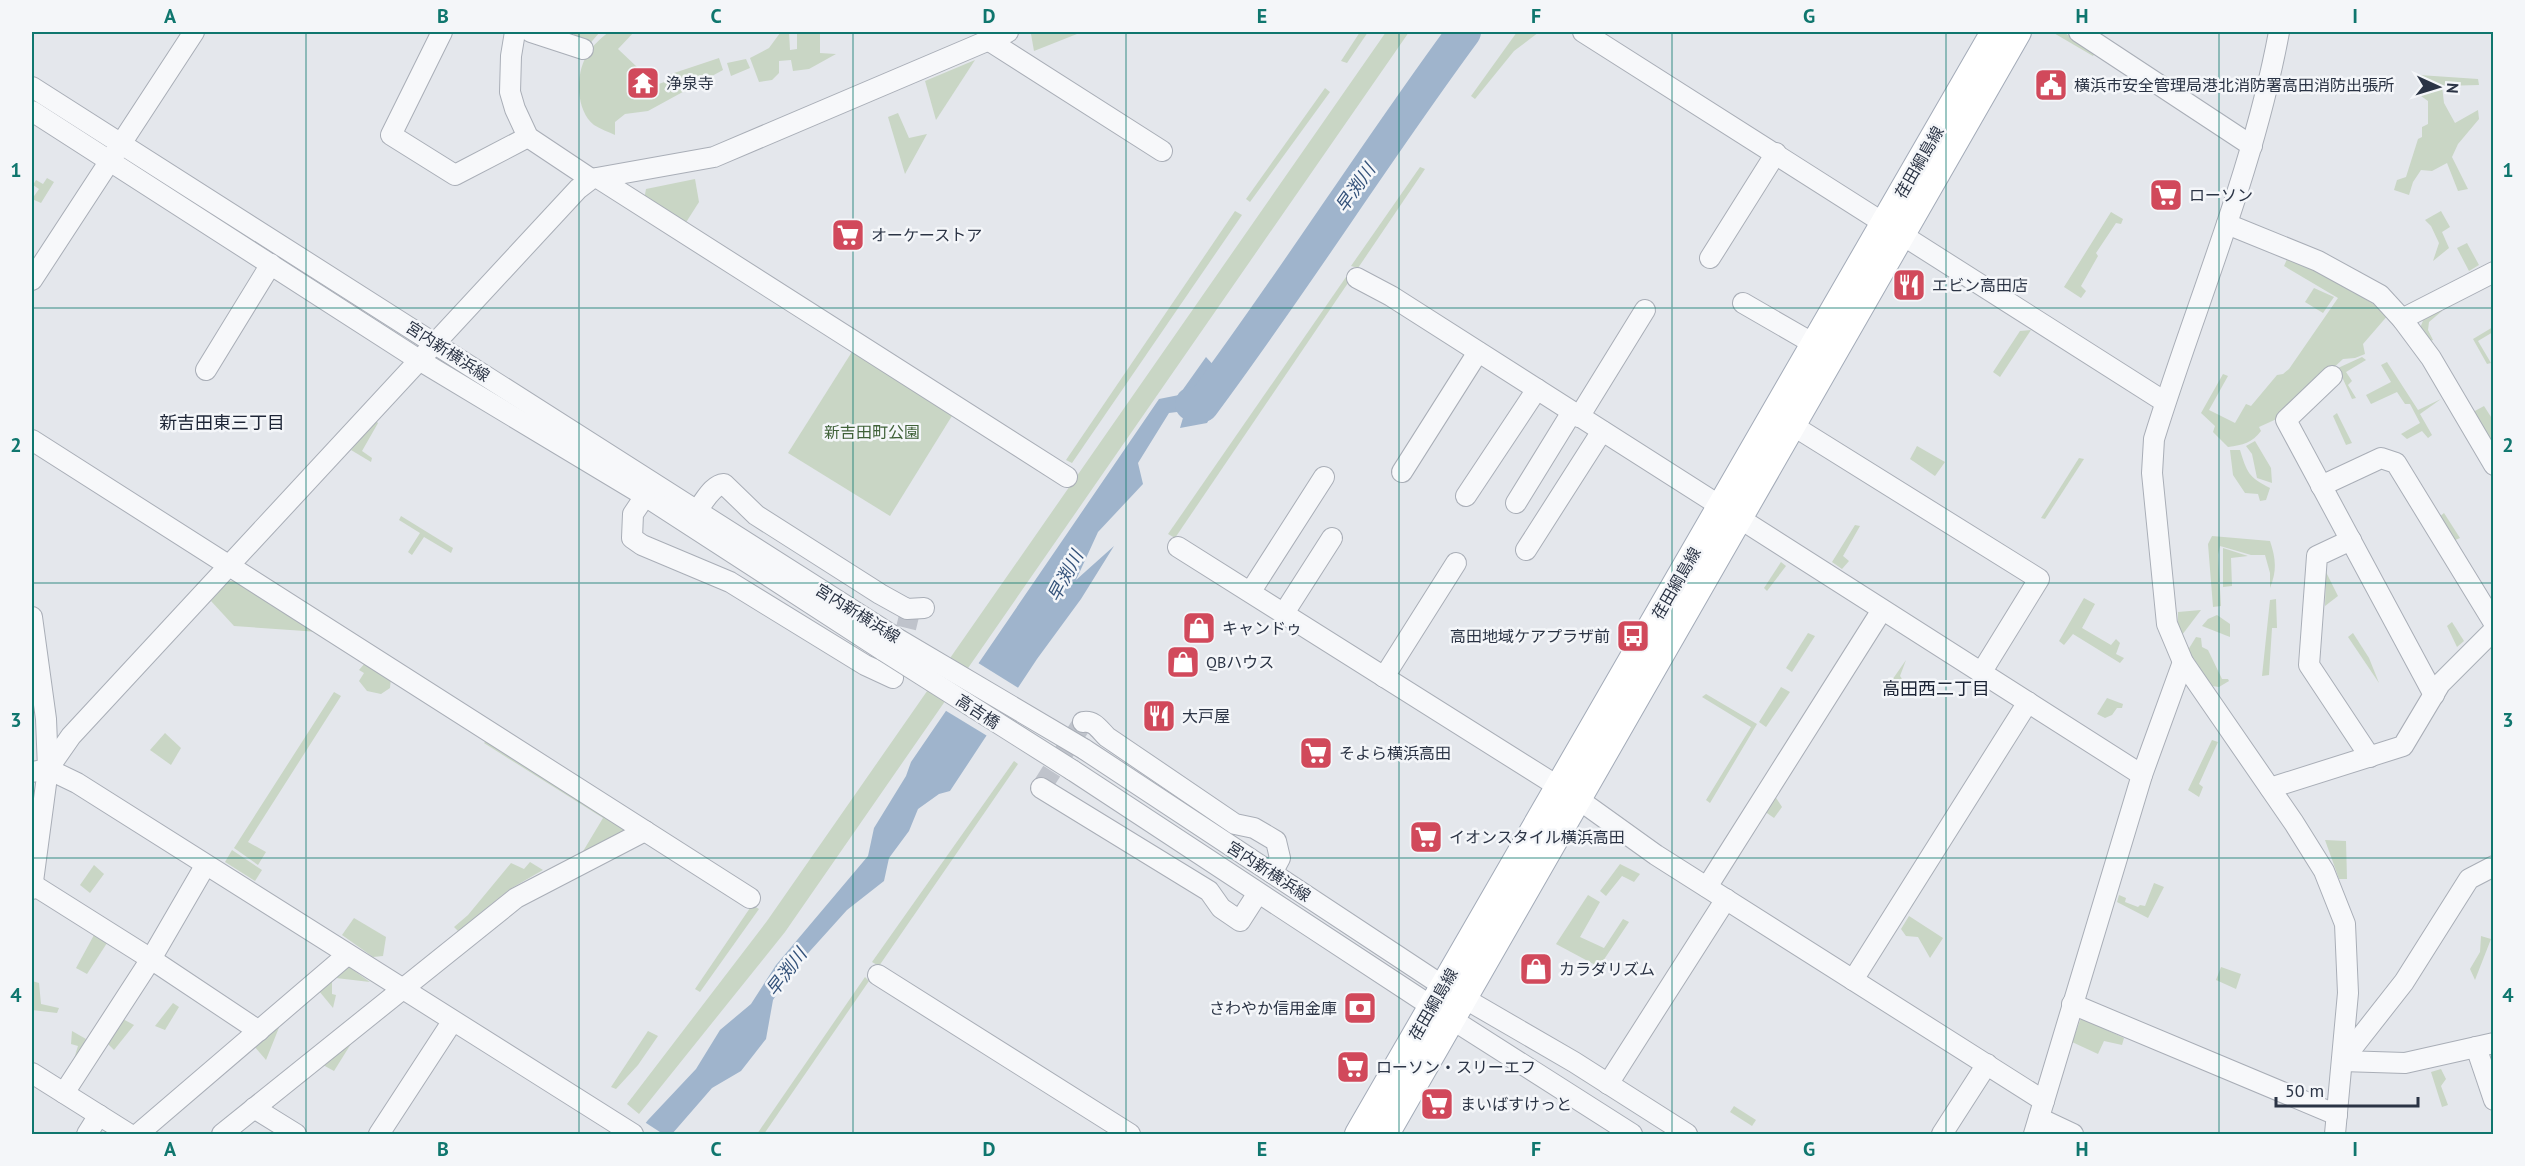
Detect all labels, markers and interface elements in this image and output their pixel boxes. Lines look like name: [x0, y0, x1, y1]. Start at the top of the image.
text: A: [164, 3, 177, 29]
text: B: [437, 3, 449, 29]
text: C: [710, 3, 722, 29]
text: D: [983, 3, 996, 29]
text: E: [1257, 3, 1267, 29]
text: F: [1531, 3, 1541, 29]
text: G: [1803, 3, 1815, 29]
text: H: [2075, 3, 2089, 29]
text: I: [2352, 3, 2358, 29]
north arrow: [2408, 57, 2468, 117]
temple icon: 浄泉寺: [625, 65, 661, 101]
public building icon: 横浜市安全管理局港北消防署高田消防出張所: [2033, 67, 2069, 103]
place label: 浄泉寺: [666, 73, 714, 93]
place label: 横浜市安全管理局港北消防署高田消防出張所: [2074, 75, 2394, 95]
text: N: [2443, 82, 2463, 94]
street label: 荏田綱島線: [1890, 122, 1948, 202]
text: 1: [10, 157, 22, 183]
text: 1: [2502, 157, 2514, 183]
water label: 早渕川: [1330, 158, 1381, 217]
supermarket icon: ローソン: [2148, 177, 2184, 213]
place label: ローソン: [2189, 185, 2253, 205]
supermarket icon: オーケーストア: [830, 217, 866, 253]
place label: オーケーストア: [871, 225, 982, 245]
restaurant icon: エビン高田店: [1891, 267, 1927, 303]
place label: エビン高田店: [1932, 275, 2028, 295]
street label: 宮内新横浜線: [402, 316, 494, 386]
district label: 新吉田東三丁目: [159, 411, 285, 434]
park label: 新吉田町公園: [824, 422, 920, 442]
text: 2: [10, 432, 22, 458]
text: 2: [2502, 432, 2514, 458]
street label: 荏田綱島線: [1647, 543, 1705, 623]
water label: 早渕川: [1042, 545, 1089, 605]
street label: 宮内新横浜線: [812, 579, 904, 647]
shop icon: キャンドゥ: [1181, 610, 1217, 646]
place label: キャンドゥ: [1222, 618, 1302, 638]
bus stop icon: 高田地域ケアプラザ前: [1615, 618, 1651, 654]
place label: 高田地域ケアプラザ前: [1450, 626, 1610, 646]
shop icon: QBハウス: [1165, 644, 1201, 680]
place label: QBハウス: [1206, 652, 1274, 672]
district label: 高田西二丁目: [1882, 677, 1990, 700]
street label: 高吉橋: [952, 690, 1004, 732]
restaurant icon: 大戸屋: [1141, 698, 1177, 734]
place label: 大戸屋: [1182, 706, 1230, 726]
text: 3: [10, 707, 22, 733]
text: 3: [2502, 707, 2514, 733]
supermarket icon: そよら横浜高田: [1298, 735, 1334, 771]
place label: そよら横浜高田: [1339, 743, 1451, 763]
supermarket icon: イオンスタイル横浜高田: [1408, 819, 1444, 855]
place label: イオンスタイル横浜高田: [1449, 827, 1625, 847]
street label: 宮内新横浜線: [1223, 836, 1315, 906]
water label: 早渕川: [761, 942, 813, 1000]
shop icon: カラダリズム: [1518, 951, 1554, 987]
place label: カラダリズム: [1559, 959, 1655, 979]
street label: 荏田綱島線: [1404, 964, 1462, 1044]
text: 4: [10, 982, 22, 1008]
text: 4: [2502, 982, 2514, 1008]
bank icon: さわやか信用金庫: [1342, 990, 1378, 1026]
place label: さわやか信用金庫: [1209, 998, 1337, 1018]
supermarket icon: ローソン・スリーエフ: [1335, 1049, 1371, 1085]
place label: ローソン・スリーエフ: [1376, 1057, 1536, 1077]
scale bar: [2276, 1070, 2418, 1108]
text: 50 m: [2285, 1079, 2324, 1102]
supermarket icon: まいばすけっと: [1419, 1086, 1455, 1122]
place label: まいばすけっと: [1460, 1094, 1572, 1114]
text: A: [164, 1136, 177, 1162]
text: B: [437, 1136, 449, 1162]
text: C: [710, 1136, 722, 1162]
text: D: [983, 1136, 996, 1162]
text: E: [1257, 1136, 1267, 1162]
text: F: [1531, 1136, 1541, 1162]
text: G: [1803, 1136, 1815, 1162]
text: H: [2075, 1136, 2089, 1162]
text: I: [2352, 1136, 2358, 1162]

